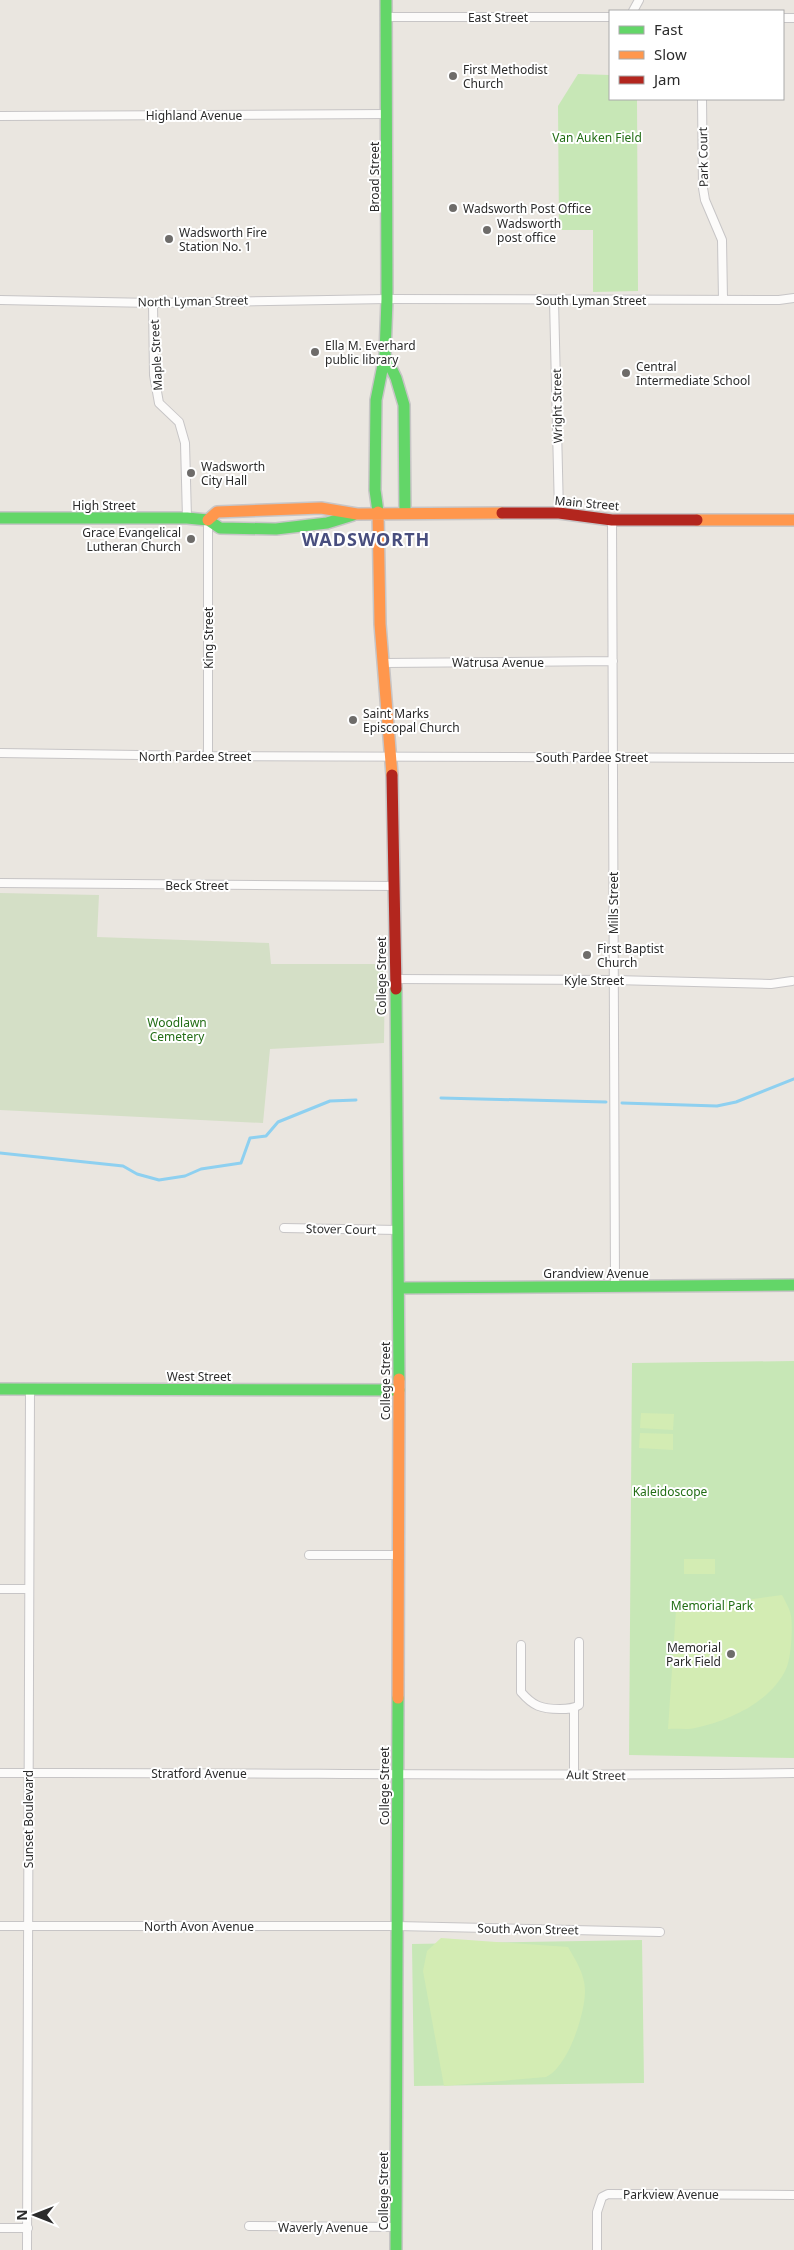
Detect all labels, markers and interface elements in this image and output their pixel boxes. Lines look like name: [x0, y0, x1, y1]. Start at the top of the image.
street label: East Street: [468, 9, 529, 26]
legend: [609, 10, 784, 100]
text: Fast: [654, 19, 683, 39]
text: Slow: [654, 44, 687, 64]
place label: First Methodist Church: [463, 61, 548, 92]
text: Jam: [652, 69, 681, 89]
marker: First Methodist Church: [447, 70, 459, 82]
street label: Highland Avenue: [146, 107, 243, 124]
street label: Park Court: [694, 126, 712, 187]
park label: Van Auken Field: [552, 129, 642, 146]
street label: Broad Street: [366, 141, 383, 212]
place label: Wadsworth Post Office: [463, 200, 592, 217]
marker: Wadsworth Post Office: [447, 202, 459, 214]
place label: Wadsworth post office: [497, 215, 561, 246]
place label: Wadsworth Fire Station No. 1: [179, 224, 267, 255]
marker: Wadsworth post office: [481, 224, 493, 236]
marker: Wadsworth Fire Station No. 1: [163, 233, 175, 245]
street label: North Lyman Street: [138, 292, 249, 310]
street label: South Lyman Street: [536, 292, 647, 309]
street label: Maple Street: [146, 318, 166, 391]
place label: Ella M. Everhard public library: [325, 337, 416, 368]
marker: Ella M. Everhard public library: [309, 346, 321, 358]
place label: Central Intermediate School: [636, 358, 750, 389]
marker: Central Intermediate School: [620, 367, 632, 379]
street label: Wright Street: [548, 368, 566, 444]
place label: Wadsworth City Hall: [201, 458, 265, 489]
marker: Wadsworth City Hall: [185, 467, 197, 479]
street label: Main Street: [554, 492, 621, 514]
street label: High Street: [72, 497, 136, 514]
place label: Grace Evangelical Lutheran Church: [82, 524, 181, 555]
district label: WADSWORTH: [302, 527, 430, 551]
marker: Grace Evangelical Lutheran Church: [185, 533, 197, 545]
street label: King Street: [200, 606, 217, 669]
street label: Watrusa Avenue: [452, 654, 544, 671]
place label: Saint Marks Episcopal Church: [363, 705, 460, 736]
marker: Saint Marks Episcopal Church: [347, 714, 359, 726]
street label: North Pardee Street: [139, 748, 252, 765]
street label: South Pardee Street: [536, 749, 649, 766]
street label: Mills Street: [605, 871, 622, 934]
street label: Beck Street: [165, 877, 229, 894]
street label: College Street: [373, 936, 390, 1015]
place label: First Baptist Church: [597, 940, 665, 971]
marker: First Baptist Church: [581, 949, 593, 961]
street label: Kyle Street: [564, 972, 625, 989]
park label: Woodlawn Cemetery: [147, 1014, 207, 1045]
street label: Stover Court: [306, 1220, 377, 1238]
street label: Grandview Avenue: [543, 1265, 649, 1282]
street label: College Street: [377, 1341, 394, 1420]
street label: West Street: [167, 1368, 232, 1385]
park label: Kaleidoscope: [633, 1483, 708, 1500]
park label: Memorial Park: [671, 1597, 754, 1614]
place label: Memorial Park Field: [666, 1639, 721, 1670]
marker: Memorial Park Field: [725, 1648, 737, 1660]
street label: College Street: [376, 1746, 393, 1825]
street label: Stratford Avenue: [151, 1765, 247, 1782]
street label: Ault Street: [566, 1766, 626, 1784]
street label: Sunset Boulevard: [20, 1770, 37, 1868]
street label: North Avon Avenue: [144, 1918, 254, 1935]
street label: South Avon Street: [477, 1920, 579, 1938]
street label: College Street: [375, 2151, 392, 2230]
street label: Parkview Avenue: [623, 2186, 719, 2203]
north arrow: [10, 2190, 60, 2240]
text: N: [12, 2209, 31, 2221]
street label: Waverly Avenue: [278, 2219, 368, 2236]

